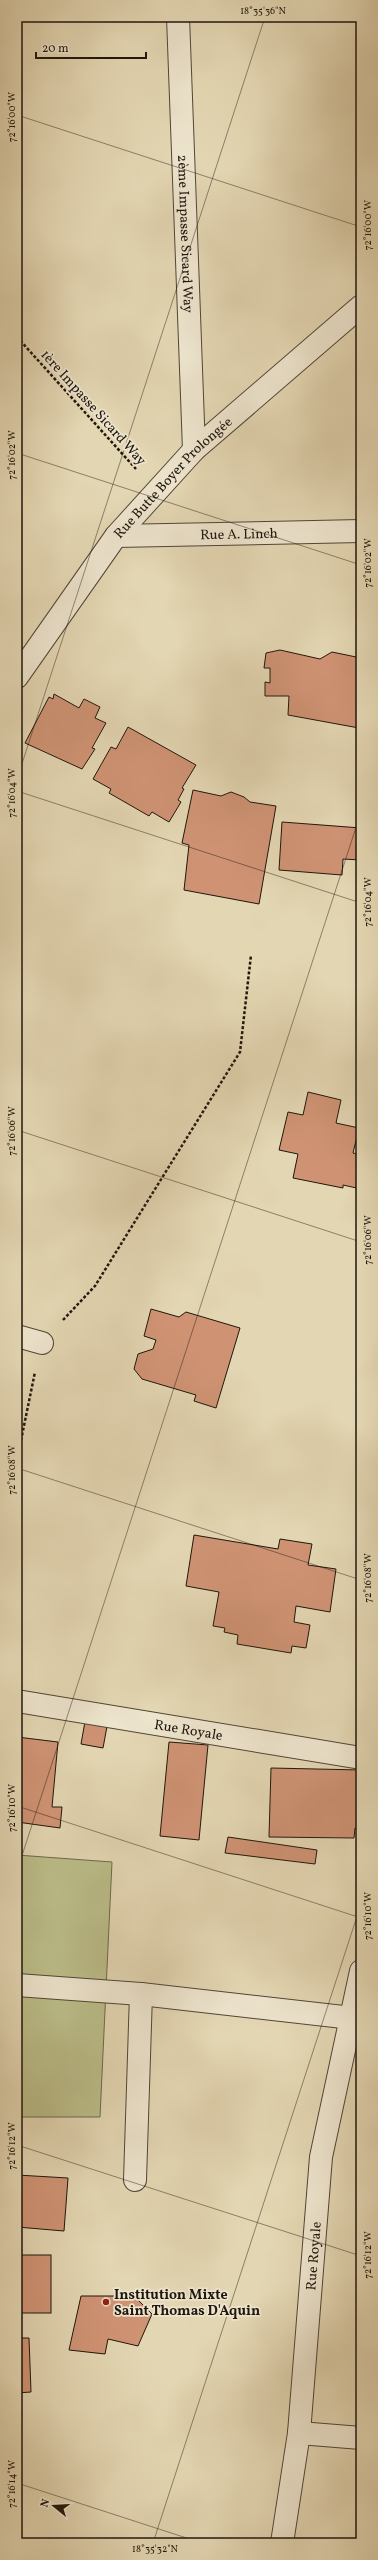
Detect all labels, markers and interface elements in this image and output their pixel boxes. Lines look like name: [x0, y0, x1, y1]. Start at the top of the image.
text: 18°35'36"N: [240, 4, 286, 18]
scale bar: [36, 34, 146, 60]
text: 20 m: [42, 41, 69, 57]
text: 72°16'00"W: [5, 92, 19, 142]
street label: 2ème Impasse Sicard Way: [172, 154, 197, 314]
text: 72°16'00"W: [361, 200, 375, 250]
street label: 1ère Impasse Sicard Way: [36, 346, 150, 470]
street label: Rue Butte Boyer Prolongée: [110, 413, 237, 543]
text: 72°16'02"W: [5, 430, 19, 480]
street label: Rue A. Linch: [200, 525, 278, 545]
text: 72°16'02"W: [361, 538, 375, 588]
text: 72°16'04"W: [5, 768, 19, 818]
text: 72°16'04"W: [361, 877, 375, 927]
text: 72°16'06"W: [5, 1106, 19, 1156]
text: 72°16'06"W: [361, 1215, 375, 1265]
text: 72°16'08"W: [5, 1445, 19, 1495]
text: 72°16'08"W: [361, 1553, 375, 1603]
street label: Rue Royale: [153, 1716, 224, 1746]
text: 72°16'10"W: [5, 1784, 19, 1832]
text: 72°16'10"W: [361, 1892, 375, 1940]
text: 72°16'12"W: [5, 2122, 19, 2170]
street label: Rue Royale: [302, 2221, 327, 2291]
text: 72°16'12"W: [361, 2231, 375, 2279]
place label: Institution Mixte Saint Thomas D'Aquin: [114, 2286, 260, 2321]
marker: Institution Mixte Saint Thomas D'Aquin: [101, 2297, 111, 2307]
text: 72°16'14"W: [5, 2460, 19, 2508]
north arrow: [34, 2486, 74, 2526]
text: N: [38, 2497, 54, 2509]
text: 18°35'32"N: [132, 2542, 178, 2556]

